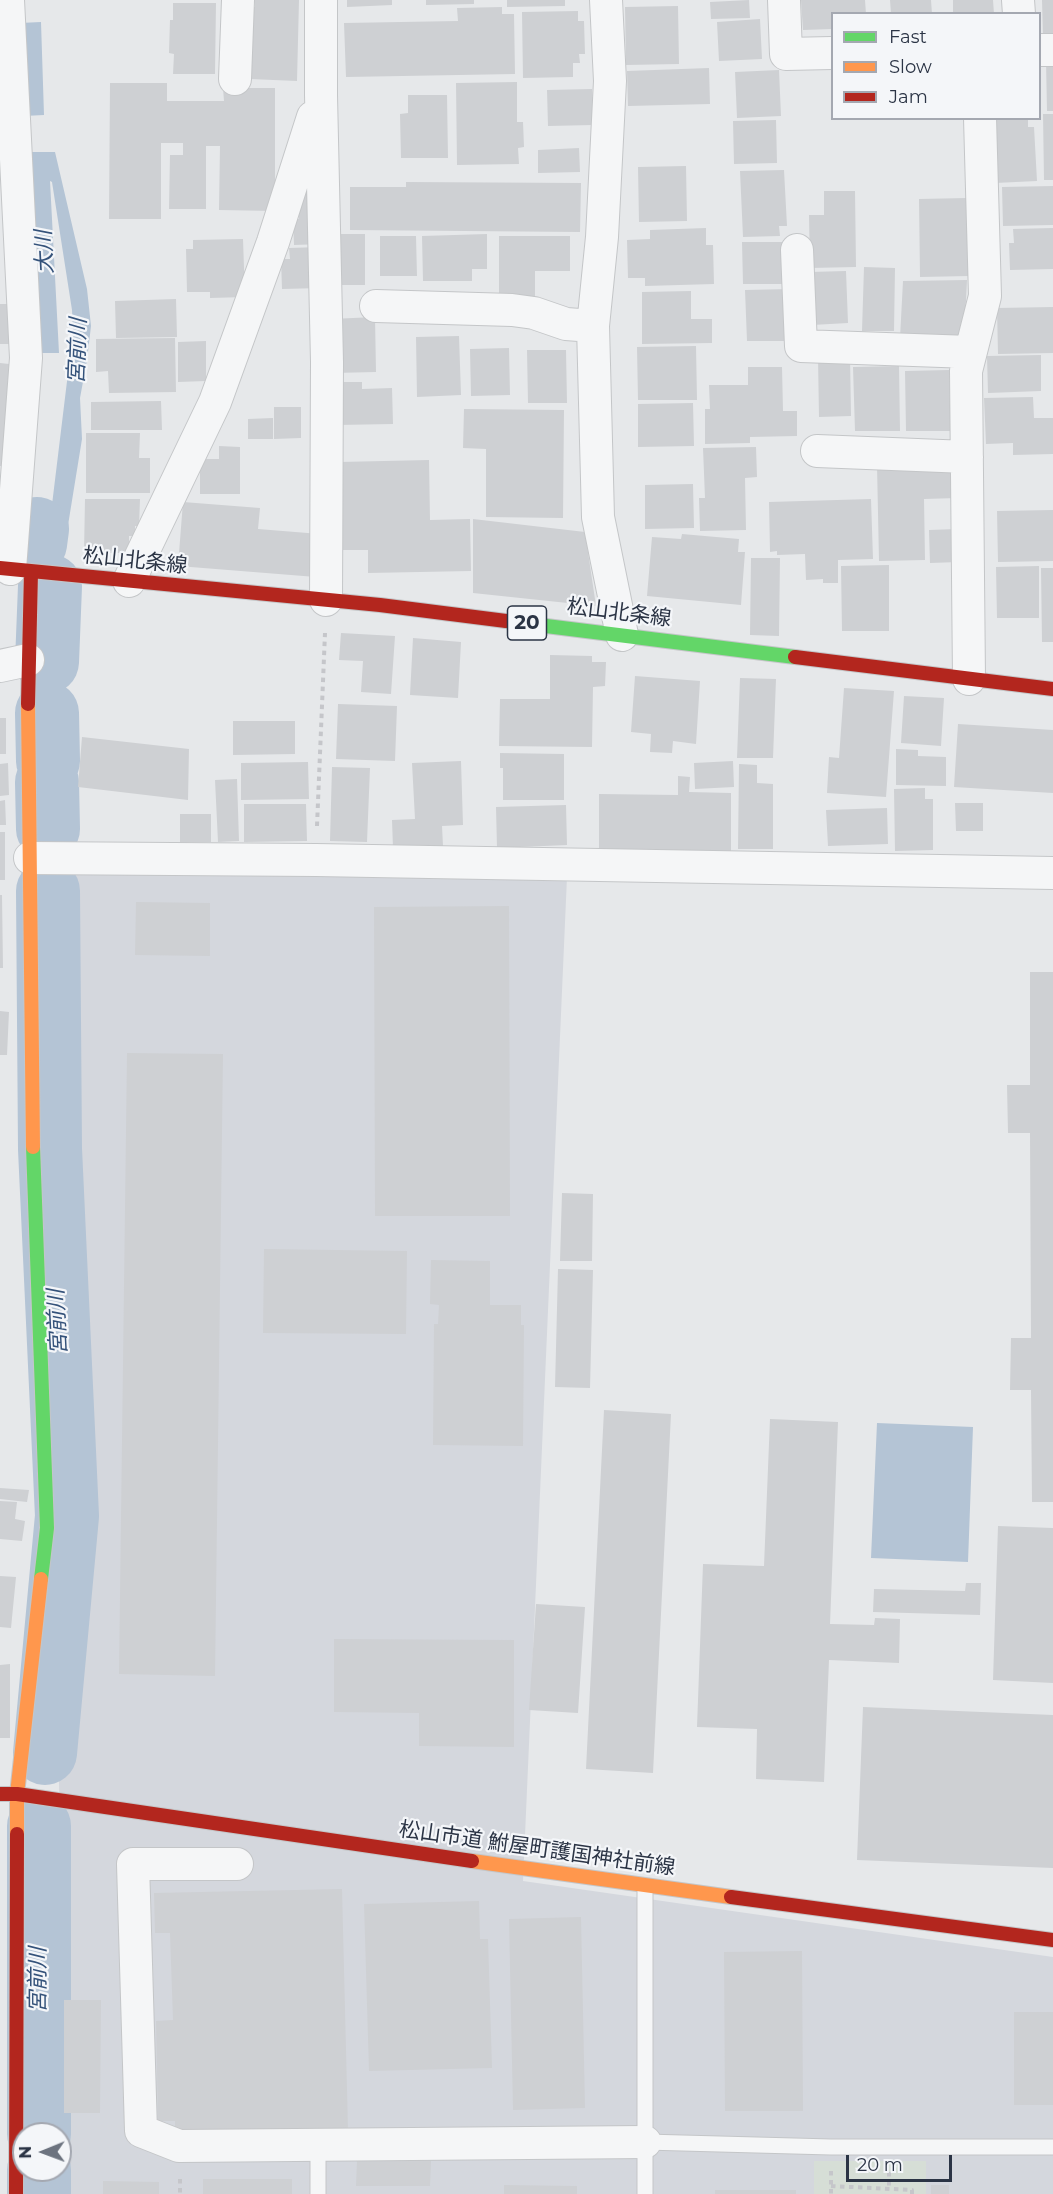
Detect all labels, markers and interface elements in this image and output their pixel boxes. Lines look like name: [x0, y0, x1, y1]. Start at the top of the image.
legend: [831, 12, 1041, 120]
text: Fast: [889, 26, 927, 48]
text: Slow: [889, 56, 932, 78]
text: Jam: [889, 86, 928, 108]
water label: 大川: [31, 229, 59, 275]
water label: 宮前川: [64, 318, 92, 384]
street label: 松山北条線: [81, 543, 189, 579]
street label: 松山北条線: [565, 594, 673, 632]
road number: 20: [508, 606, 546, 640]
water label: 宮前川: [43, 1288, 73, 1356]
street label: 松山市道 鮒屋町護国神社前線: [397, 1817, 677, 1881]
water label: 宮前川: [26, 1947, 52, 2013]
north arrow: [12, 2122, 72, 2182]
scale bar: [849, 2143, 956, 2181]
text: N: [16, 2146, 35, 2159]
text: 20 m: [857, 2154, 903, 2176]

